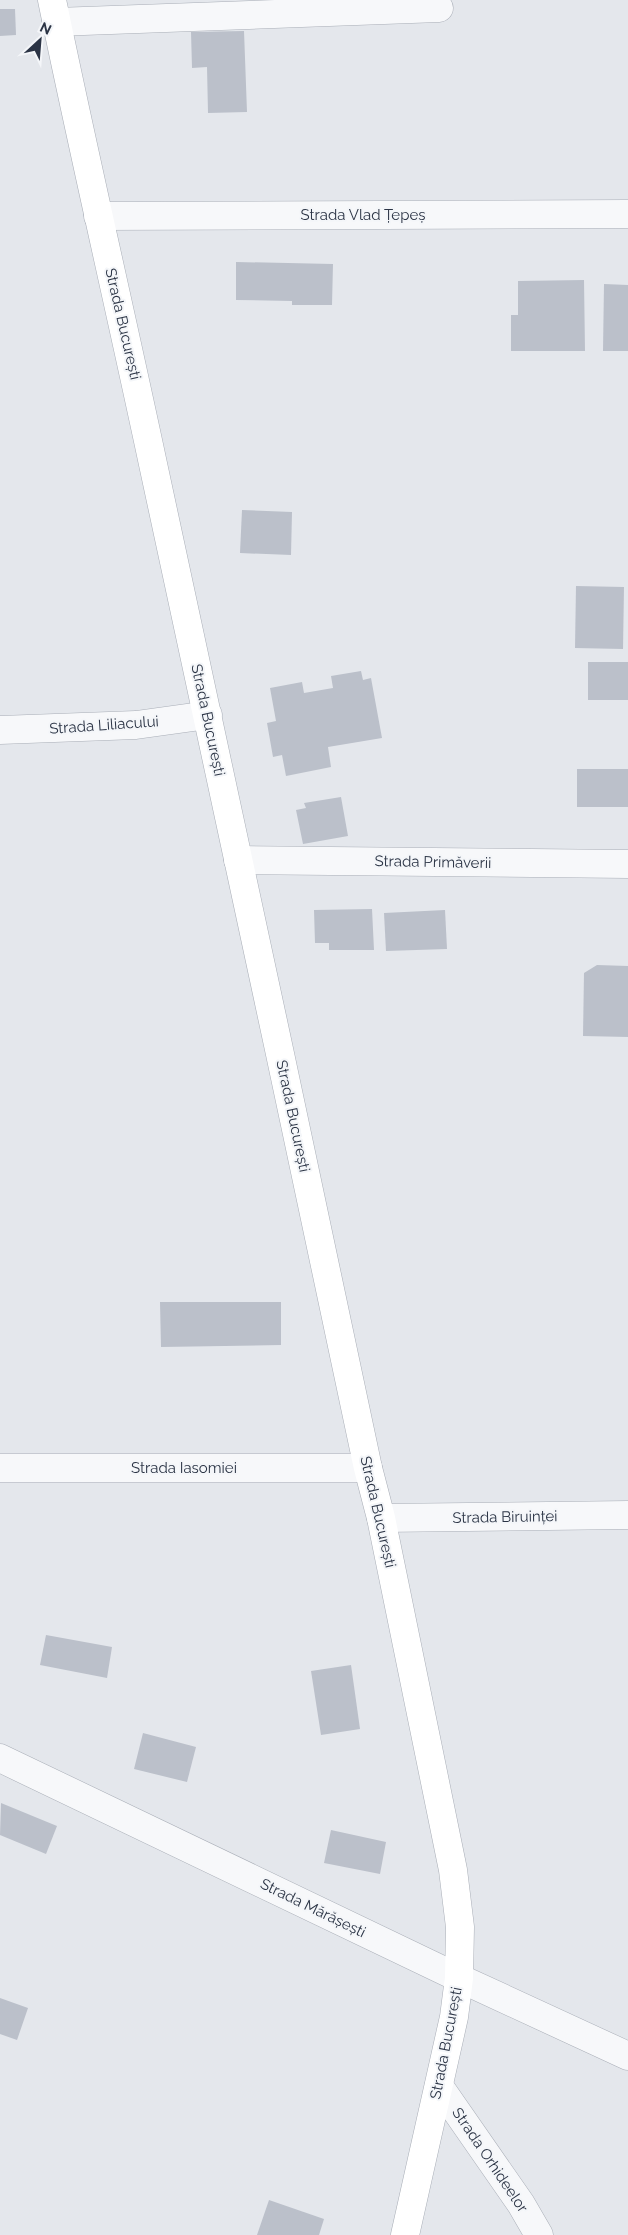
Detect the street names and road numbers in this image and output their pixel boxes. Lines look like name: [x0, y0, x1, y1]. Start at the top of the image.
street label: Strada Vlad Țepeș: [301, 206, 425, 224]
street label: Strada București: [101, 266, 145, 382]
street label: Strada București: [187, 662, 229, 778]
street label: Strada Liliacului: [49, 712, 159, 738]
street label: Strada Primăverii: [375, 852, 491, 872]
street label: Strada București: [272, 1058, 314, 1174]
street label: Strada București: [356, 1454, 400, 1570]
street label: Strada Iasomiei: [131, 1459, 237, 1477]
street label: Strada Biruinței: [452, 1507, 558, 1527]
street label: Strada Mărășești: [257, 1875, 369, 1941]
street label: Strada București: [426, 1985, 466, 2101]
street label: Strada Orhideelor: [448, 2104, 532, 2216]

